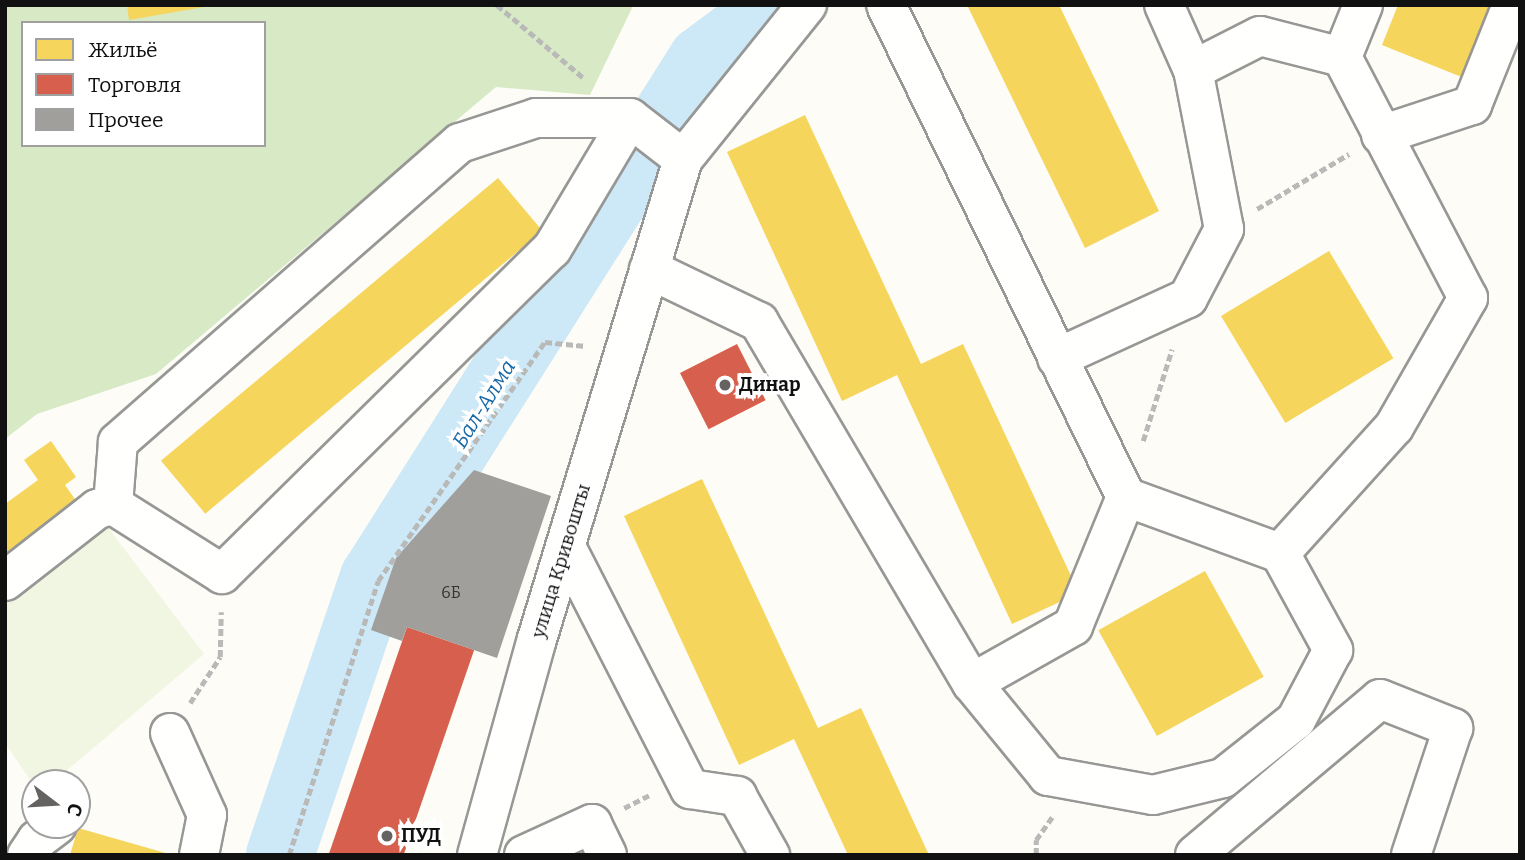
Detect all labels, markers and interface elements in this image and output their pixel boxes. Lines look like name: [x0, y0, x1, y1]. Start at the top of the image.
legend: [21, 21, 266, 147]
text: Жильё: [88, 37, 157, 63]
text: Торговля: [88, 72, 181, 98]
text: Прочее: [88, 107, 164, 133]
water label: Бал-Алма: [447, 355, 521, 453]
place label: Динар: [739, 374, 800, 396]
marker: Динар: [717, 377, 733, 393]
street label: улица Кривошты: [527, 481, 595, 641]
house number: 6Б: [441, 583, 461, 603]
north arrow: [21, 769, 91, 839]
text: С: [62, 801, 87, 819]
place label: ПУД: [401, 825, 441, 847]
marker: ПУД: [379, 828, 395, 844]

